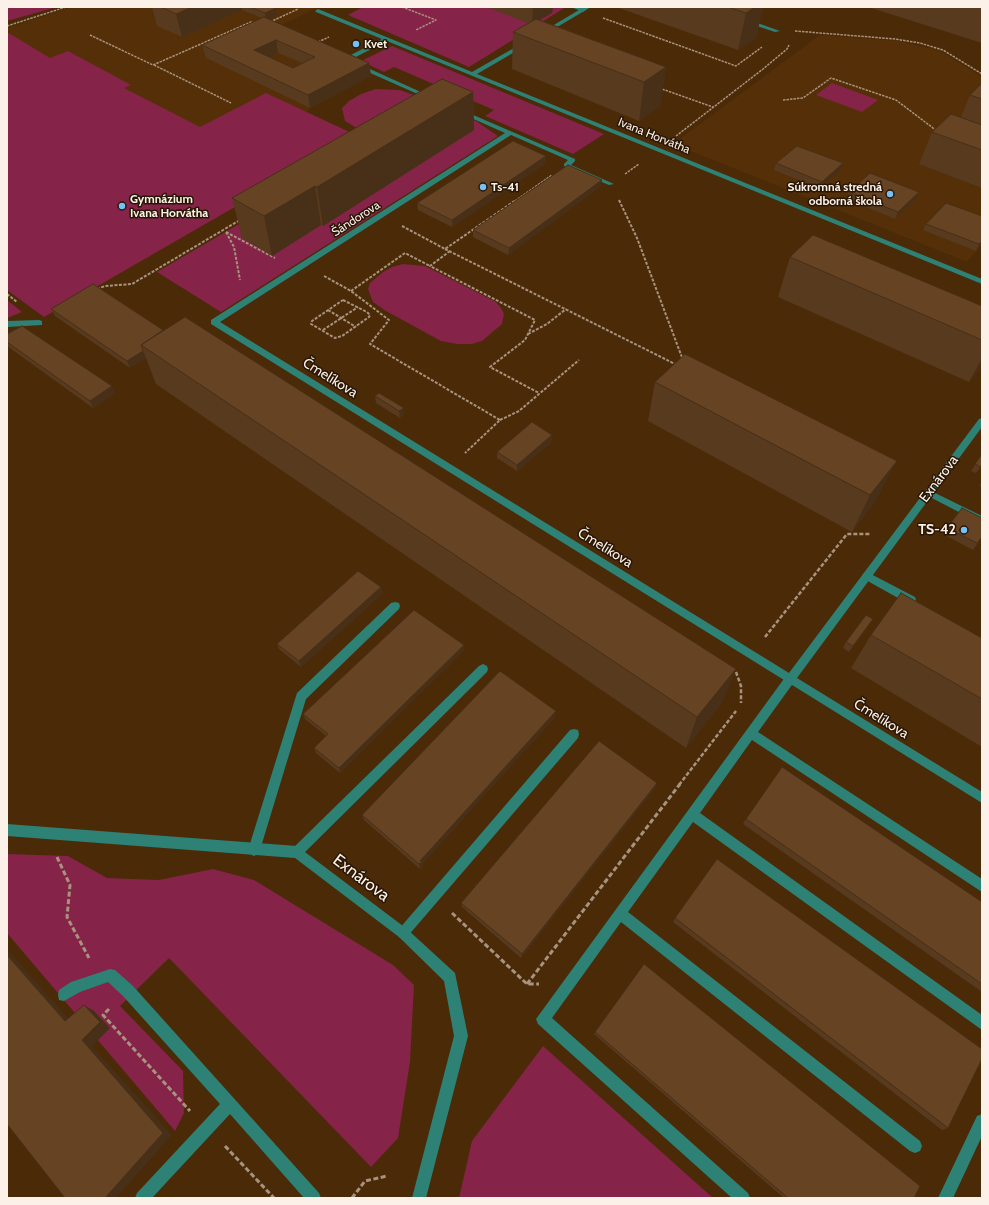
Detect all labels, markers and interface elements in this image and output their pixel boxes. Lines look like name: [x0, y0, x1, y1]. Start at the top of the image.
place label: Kvet: [364, 37, 387, 51]
marker: Kvet: [351, 39, 361, 49]
street label: Ivana Horvátha: [616, 115, 692, 157]
place label: Ts-41: [491, 180, 519, 194]
place label: Súkromná stredná odborná škola: [788, 180, 882, 208]
marker: Ts-41: [478, 182, 488, 192]
marker: Súkromná stredná odborná škola: [885, 189, 895, 199]
place label: Gymnázium Ivana Horvátha: [130, 192, 208, 220]
street label: Šándorova: [329, 198, 383, 240]
marker: Gymnázium Ivana Horvátha: [117, 201, 127, 211]
street label: Čmelíkova: [300, 355, 360, 401]
street label: Exnárova: [916, 452, 962, 506]
place label: TS-42: [918, 522, 956, 538]
street label: Čmelíkova: [575, 525, 635, 571]
marker: TS-42: [959, 525, 969, 535]
street label: Čmelíkova: [851, 696, 911, 742]
street label: Exnárova: [329, 850, 393, 906]

